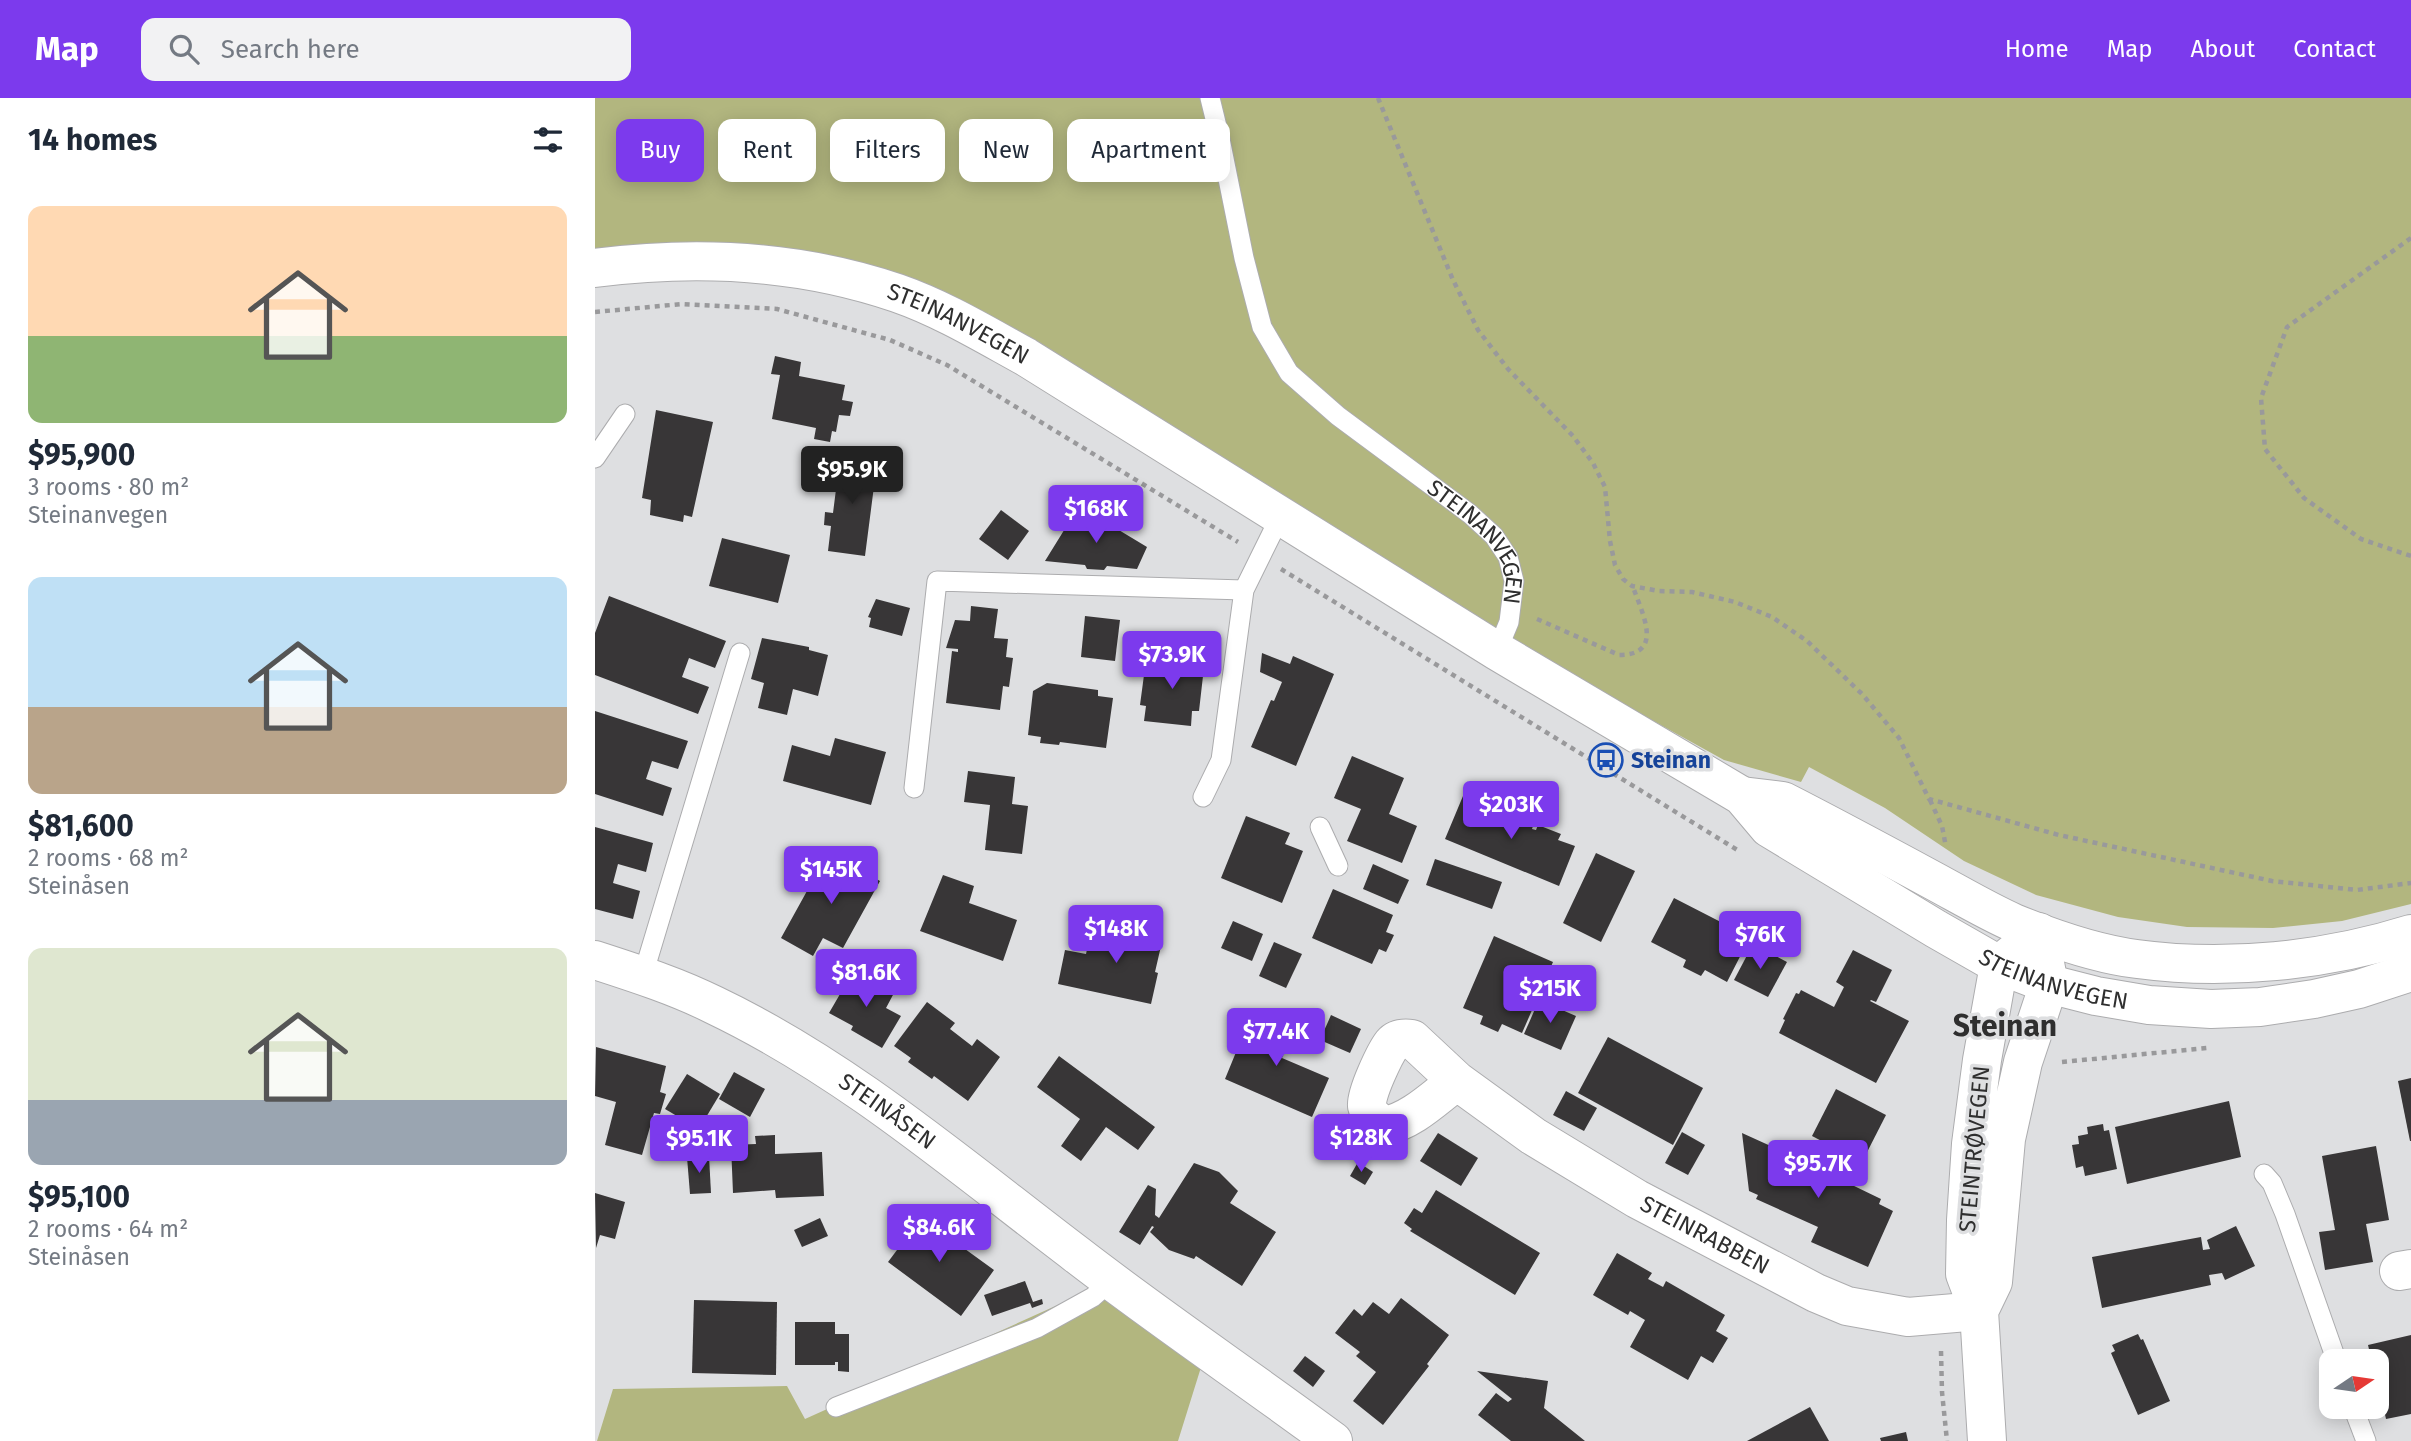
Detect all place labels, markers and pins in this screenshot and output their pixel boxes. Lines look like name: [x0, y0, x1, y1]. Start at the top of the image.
pin: $95.9K: [795, 446, 909, 506]
pin: $168K: [1047, 486, 1145, 545]
pin: $73.9K: [1115, 632, 1229, 691]
bus stop icon: Steinan: [1587, 741, 1625, 779]
place label: Steinan: [1631, 746, 1711, 774]
pin: $203K: [1462, 782, 1560, 841]
pin: $145K: [782, 846, 880, 906]
pin: $148K: [1067, 906, 1165, 965]
pin: $76K: [1719, 912, 1801, 971]
pin: $81.6K: [809, 950, 923, 1009]
pin: $215K: [1501, 965, 1599, 1025]
pin: $77.4K: [1219, 1009, 1333, 1068]
pin: $128K: [1312, 1114, 1410, 1174]
pin: $95.1K: [642, 1116, 756, 1175]
pin: $95.7K: [1761, 1140, 1875, 1200]
pin: $84.6K: [882, 1204, 996, 1264]

